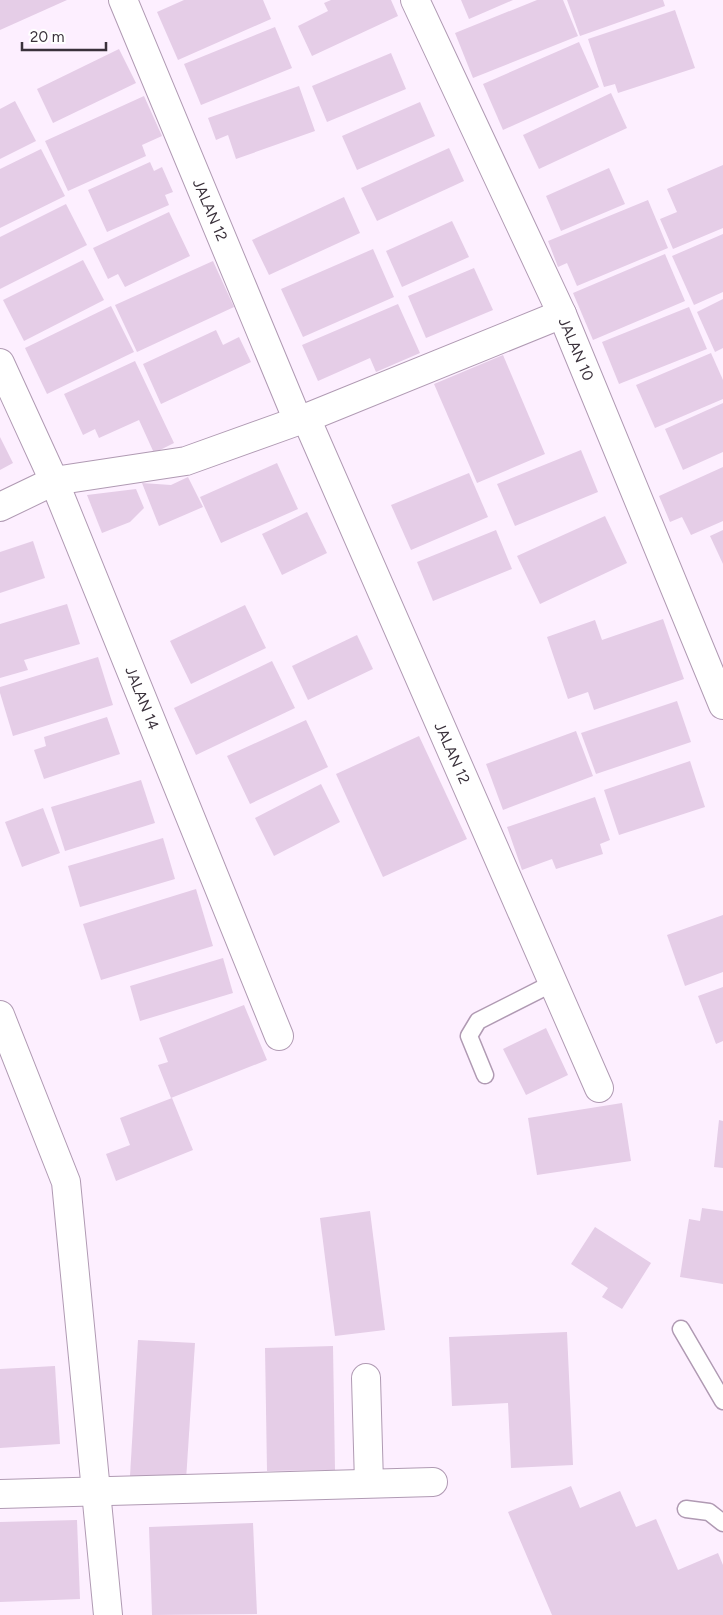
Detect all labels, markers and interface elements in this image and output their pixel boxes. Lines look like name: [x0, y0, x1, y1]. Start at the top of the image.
scale bar: [22, 20, 106, 52]
text: 20 m: [30, 28, 64, 46]
street label: JALAN 12: [189, 176, 231, 244]
street label: JALAN 10: [555, 315, 597, 383]
street label: JALAN 14: [121, 664, 163, 732]
street label: JALAN 12: [430, 719, 474, 787]

